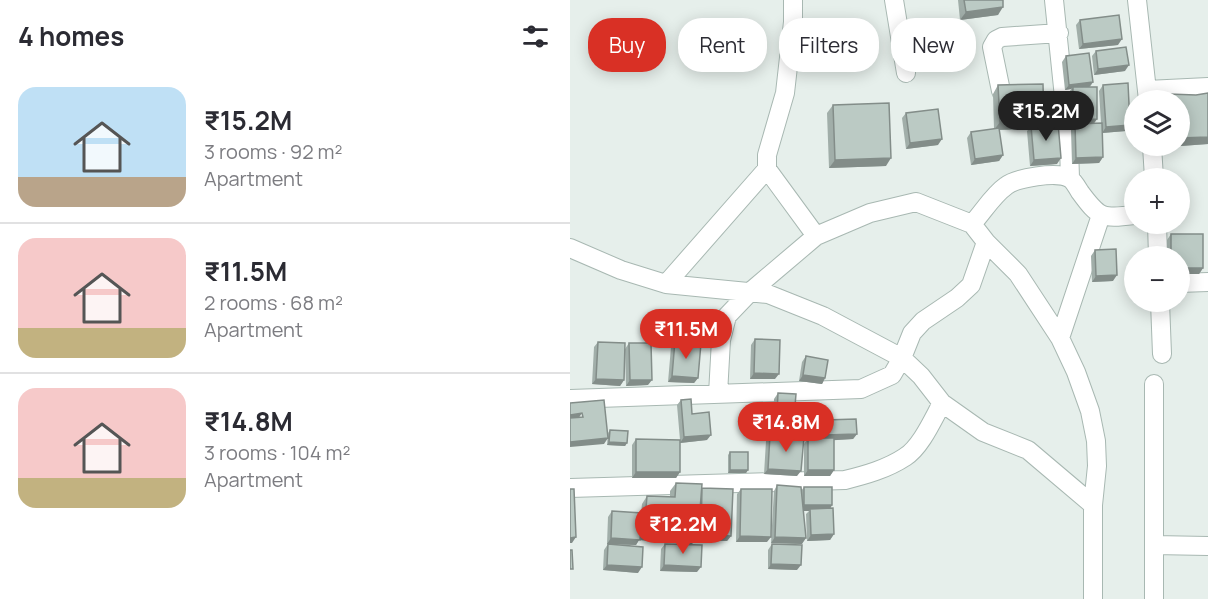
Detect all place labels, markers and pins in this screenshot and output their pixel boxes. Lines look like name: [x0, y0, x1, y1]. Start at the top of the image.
pin: ₹15.2M: [997, 91, 1095, 142]
pin: ₹11.5M: [637, 309, 735, 360]
pin: ₹14.8M: [737, 402, 835, 453]
pin: ₹12.2M: [634, 504, 732, 555]

